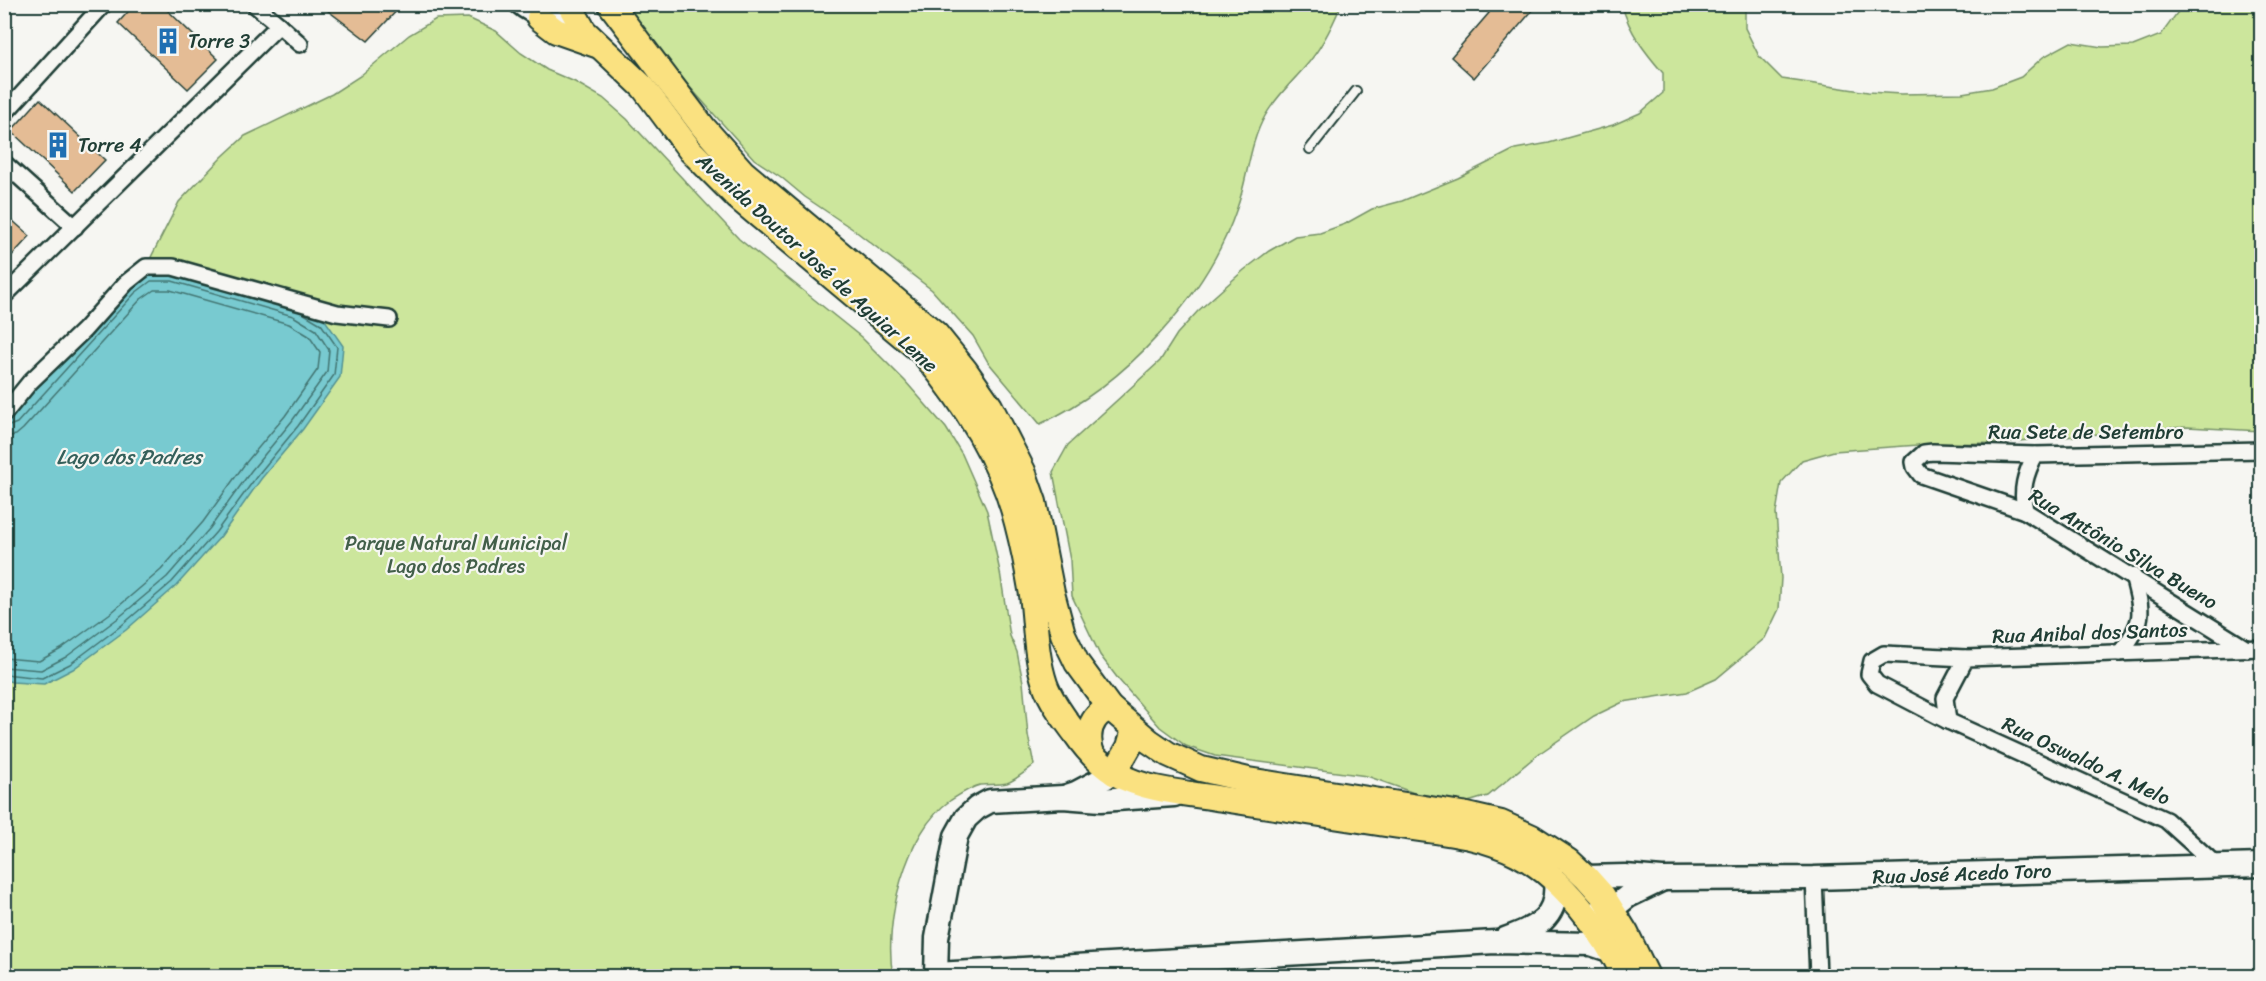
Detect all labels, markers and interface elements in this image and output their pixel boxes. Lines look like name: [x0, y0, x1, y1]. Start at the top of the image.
place label: Torre 3: [188, 24, 250, 59]
building icon: Torre 3: [153, 26, 183, 56]
place label: Torre 4: [78, 128, 142, 163]
building icon: Torre 4: [43, 130, 73, 160]
street label: Avenida Doutor José de Aguiar Leme: [687, 143, 946, 382]
street label: Rua Sete de Setembro: [1988, 415, 2184, 450]
water label: Lago dos Padres: [57, 438, 204, 476]
street label: Rua Antônio Silva Bueno: [2022, 479, 2224, 619]
park label: Parque Natural Municipal Lago dos Padres: [345, 526, 568, 584]
street label: Rua Anibal dos Santos: [1992, 612, 2189, 654]
street label: Rua Oswaldo A. Melo: [1996, 707, 2176, 815]
street label: Rua José Acedo Toro: [1872, 853, 2052, 895]

